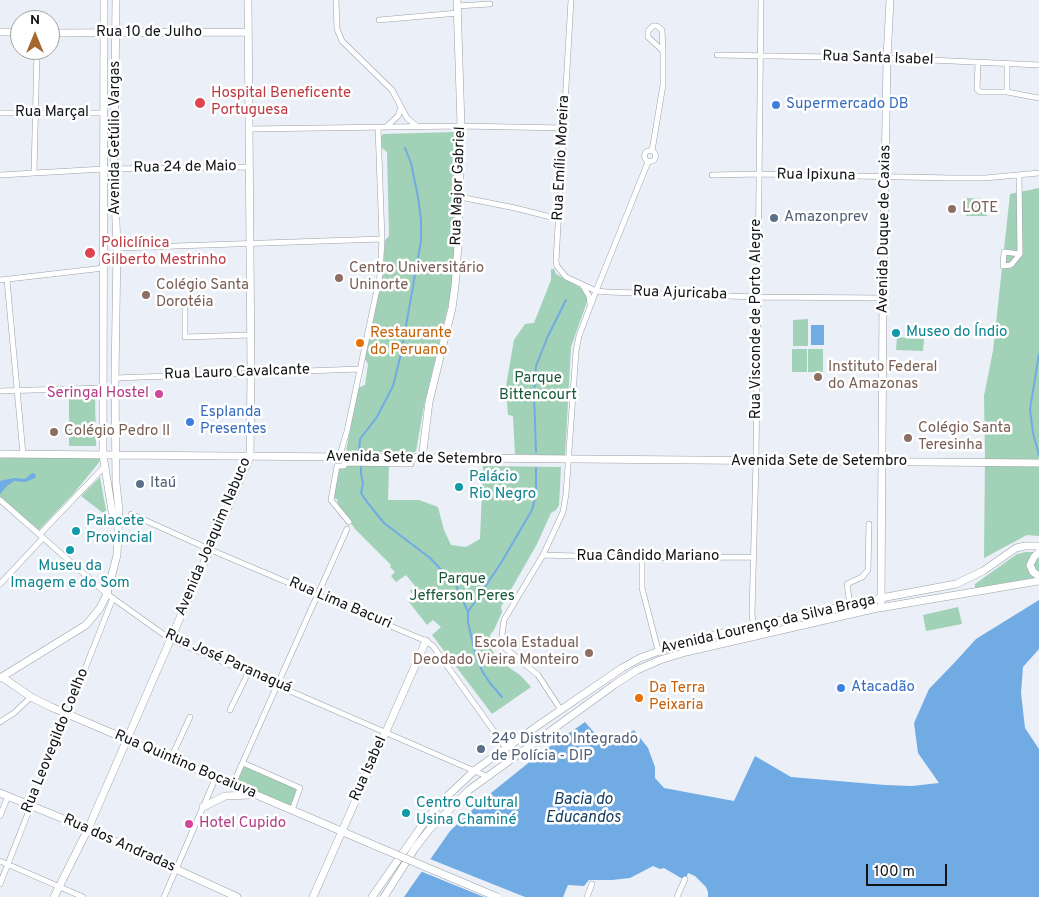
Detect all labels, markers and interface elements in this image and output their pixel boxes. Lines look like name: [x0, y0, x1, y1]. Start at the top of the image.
north arrow: [10, 10, 60, 60]
text: N: [30, 12, 40, 29]
street label: Rua 10 de Julho: [96, 24, 202, 42]
street label: Rua Santa Isabel: [822, 48, 934, 70]
street label: Avenida Getúlio Vargas: [107, 61, 125, 215]
place label: Hospital Beneficente Portuguesa: [211, 85, 351, 120]
street label: Rua Emílio Moreira: [550, 95, 574, 221]
marker: Hospital Beneficente Portuguesa: [193, 96, 207, 110]
place label: Supermercado DB: [786, 96, 909, 114]
marker: Supermercado DB: [770, 99, 782, 111]
street label: Rua Marçal: [15, 104, 89, 122]
street label: Rua Major Gabriel: [448, 126, 470, 246]
street label: Avenida Duque de Caxias: [875, 145, 895, 313]
street label: Rua 24 de Maio: [133, 158, 237, 178]
street label: Rua Ipixuna: [776, 166, 856, 186]
place label: LOTE: [962, 200, 998, 218]
marker: LOTE: [946, 203, 958, 215]
place label: Amazonprev: [784, 209, 869, 227]
marker: Amazonprev: [768, 212, 780, 224]
street label: Rua Visconde de Porto Alegre: [748, 219, 766, 419]
place label: Policlínica Gilberto Mestrinho: [101, 235, 226, 270]
marker: Policlínica Gilberto Mestrinho: [83, 246, 97, 260]
place label: Centro Universitário Uninorte: [349, 260, 484, 295]
marker: Centro Universitário Uninorte: [333, 272, 345, 284]
place label: Colégio Santa Dorotéia: [156, 277, 249, 312]
street label: Rua Ajuricaba: [633, 283, 727, 305]
marker: Colégio Santa Dorotéia: [140, 289, 152, 301]
place label: Museo do Índio: [906, 324, 1007, 342]
place label: Restaurante do Peruano: [370, 325, 452, 360]
marker: Museo do Índio: [890, 327, 902, 339]
marker: Restaurante do Peruano: [354, 337, 366, 349]
place label: Instituto Federal do Amazonas: [828, 359, 937, 394]
street label: Rua Lauro Cavalcante: [164, 361, 310, 385]
park label: Parque Bittencourt: [499, 370, 577, 405]
marker: Instituto Federal do Amazonas: [812, 371, 824, 383]
place label: Seringal Hostel: [47, 385, 149, 403]
marker: Seringal Hostel: [153, 388, 165, 400]
place label: Esplanda Presentes: [200, 404, 267, 439]
marker: Esplanda Presentes: [184, 416, 196, 428]
place label: Colégio Santa Teresinha: [918, 420, 1011, 455]
place label: Colégio Pedro II: [64, 423, 170, 441]
marker: Colégio Pedro II: [48, 426, 60, 438]
marker: Colégio Santa Teresinha: [902, 432, 914, 444]
street label: Avenida Sete de Setembro: [326, 448, 502, 470]
street label: Avenida Sete de Setembro: [731, 453, 907, 471]
street label: Avenida Joaquim Nabuco: [172, 455, 256, 619]
place label: Palácio Rio Negro: [469, 469, 536, 504]
place label: Itaú: [150, 475, 176, 493]
marker: Itaú: [134, 478, 146, 490]
marker: Palácio Rio Negro: [453, 481, 465, 493]
place label: Palacete Provincial: [86, 513, 152, 548]
marker: Palacete Provincial: [70, 525, 82, 537]
marker: Museu da Imagem e do Som: [64, 544, 76, 556]
street label: Rua Cândido Mariano: [577, 548, 719, 566]
place label: Museu da Imagem e do Som: [10, 558, 130, 593]
park label: Parque Jefferson Peres: [409, 571, 515, 606]
street label: Rua Lima Bacuri: [286, 574, 394, 634]
street label: Avenida Lourenço da Silva Braga: [659, 592, 877, 658]
street label: Rua José Paranaguá: [162, 626, 294, 698]
place label: Escola Estadual Deodado Vieira Monteiro: [413, 635, 579, 670]
marker: Escola Estadual Deodado Vieira Monteiro: [583, 647, 595, 659]
street label: Rua Leovegildo Coelho: [19, 666, 93, 816]
place label: Atacadão: [851, 679, 915, 697]
place label: Da Terra Peixaria: [649, 680, 705, 715]
marker: Atacadão: [835, 682, 847, 694]
marker: Da Terra Peixaria: [633, 692, 645, 704]
street label: Rua Quintino Bocaiuva: [111, 727, 259, 803]
place label: 24º Distrito Integrado de Polícia - DIP: [491, 731, 638, 766]
street label: Rua Isabel: [347, 734, 391, 804]
marker: 24º Distrito Integrado de Polícia - DIP: [475, 743, 487, 755]
water label: Bacia do Educandos: [545, 791, 621, 829]
place label: Centro Cultural Usina Chaminé: [416, 795, 518, 830]
marker: Centro Cultural Usina Chaminé: [400, 807, 412, 819]
street label: Rua dos Andradas: [60, 811, 178, 877]
place label: Hotel Cupido: [199, 815, 286, 833]
marker: Hotel Cupido: [183, 818, 195, 830]
scale bar: [869, 854, 950, 886]
text: 100 m: [874, 863, 915, 882]

